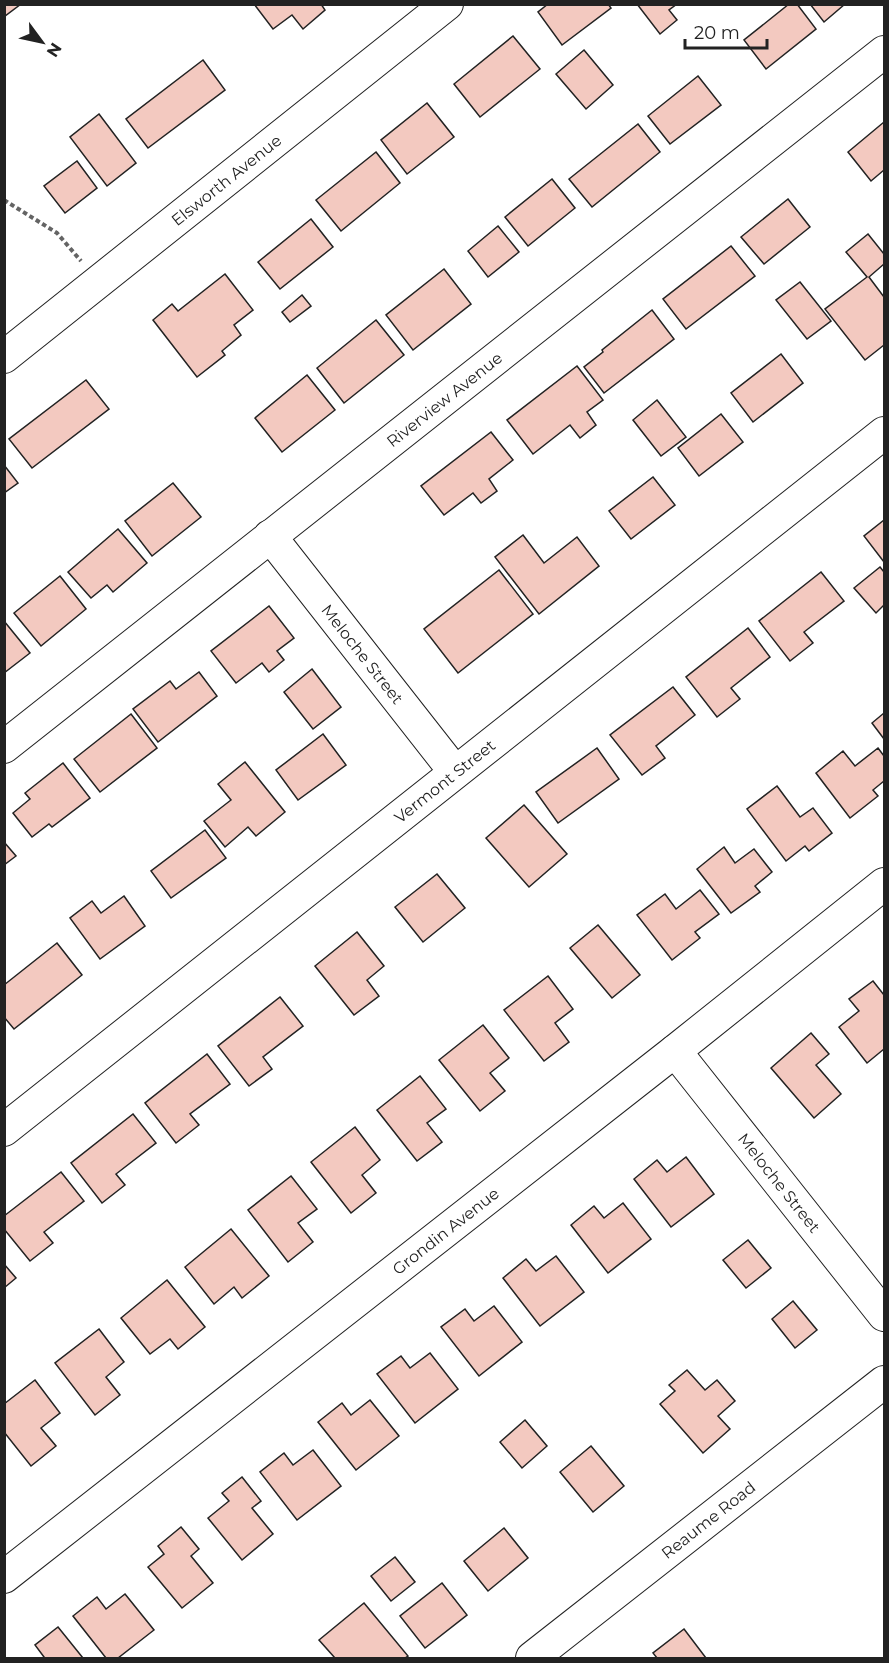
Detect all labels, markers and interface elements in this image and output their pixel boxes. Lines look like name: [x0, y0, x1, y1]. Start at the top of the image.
north arrow: [12, 12, 72, 72]
scale bar: [685, 12, 768, 50]
text: 20 m: [694, 22, 740, 44]
text: N: [43, 39, 66, 60]
street label: Elsworth Avenue: [167, 130, 285, 230]
street label: Riverview Avenue: [383, 348, 506, 451]
street label: Meloche Street: [318, 600, 408, 708]
street label: Vermont Street: [390, 735, 499, 827]
street label: Meloche Street: [734, 1129, 825, 1237]
street label: Grondin Avenue: [388, 1183, 503, 1279]
street label: Reaume Road: [658, 1477, 759, 1562]

